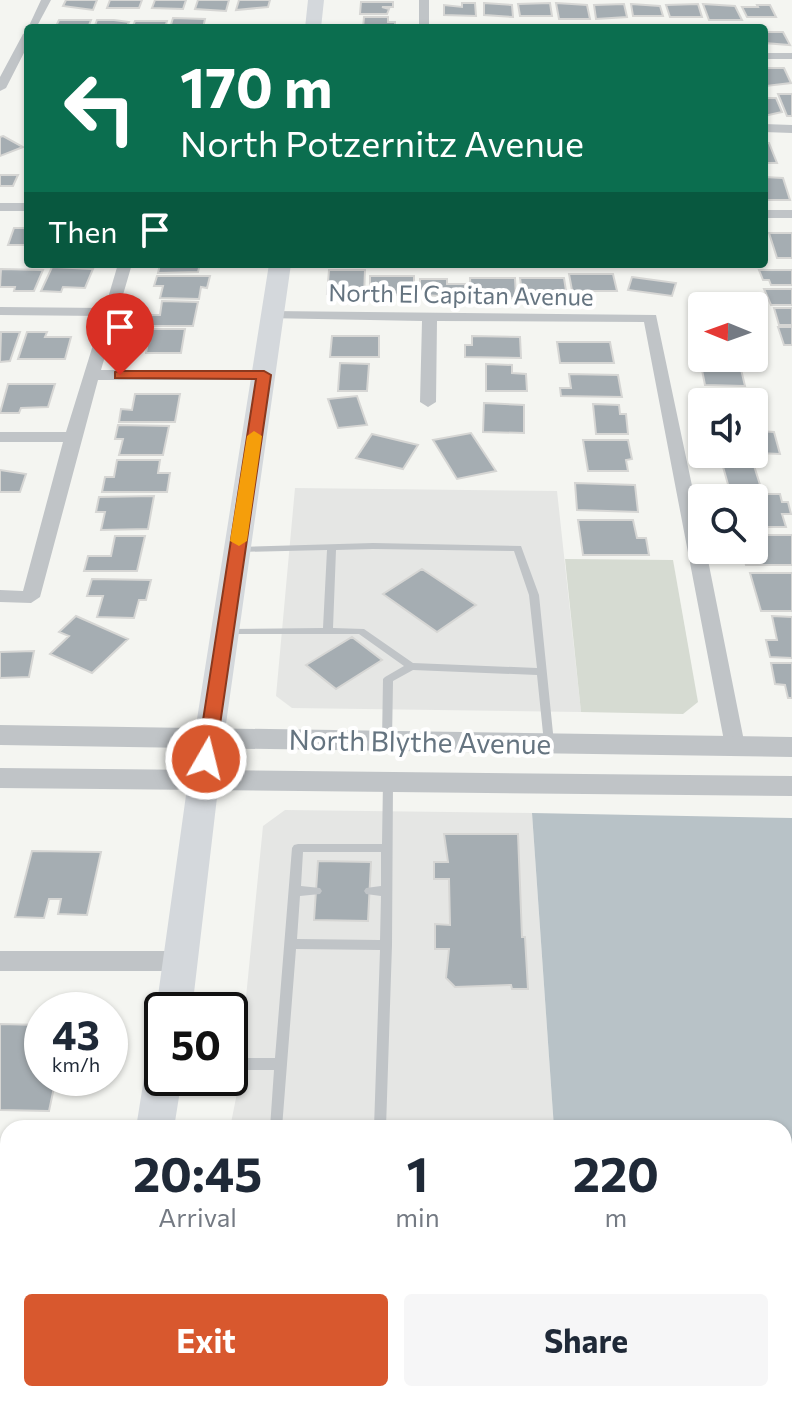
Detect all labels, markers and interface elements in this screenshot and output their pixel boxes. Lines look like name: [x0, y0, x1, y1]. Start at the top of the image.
text: 170 m: [180, 51, 333, 120]
icon: left: [48, 56, 152, 160]
text: North Potzernitz Avenue: [180, 120, 584, 164]
icon: arrive: [133, 208, 177, 252]
text: Then: [48, 212, 117, 249]
street label: North El Capitan Avenue: [328, 277, 594, 311]
north arrow: [688, 292, 768, 372]
map controls: [688, 292, 768, 564]
pin: [86, 293, 154, 375]
icon: arrive: [98, 305, 142, 349]
button: sound: [688, 388, 768, 468]
button: search: [688, 484, 768, 564]
position arrow: [164, 717, 248, 801]
street label: North Blythe Avenue: [288, 722, 552, 760]
speed limit sign: 50: [144, 992, 248, 1096]
text: 43: [52, 1009, 100, 1058]
text: km/h: [52, 1052, 100, 1076]
text: 20:45: [133, 1143, 262, 1202]
text: 1: [407, 1143, 428, 1202]
text: 220: [573, 1143, 659, 1202]
text: Arrival: [158, 1201, 237, 1232]
text: min: [395, 1201, 440, 1232]
text: m: [604, 1201, 627, 1232]
button: Exit: [24, 1294, 388, 1386]
button: Share: [404, 1294, 768, 1386]

